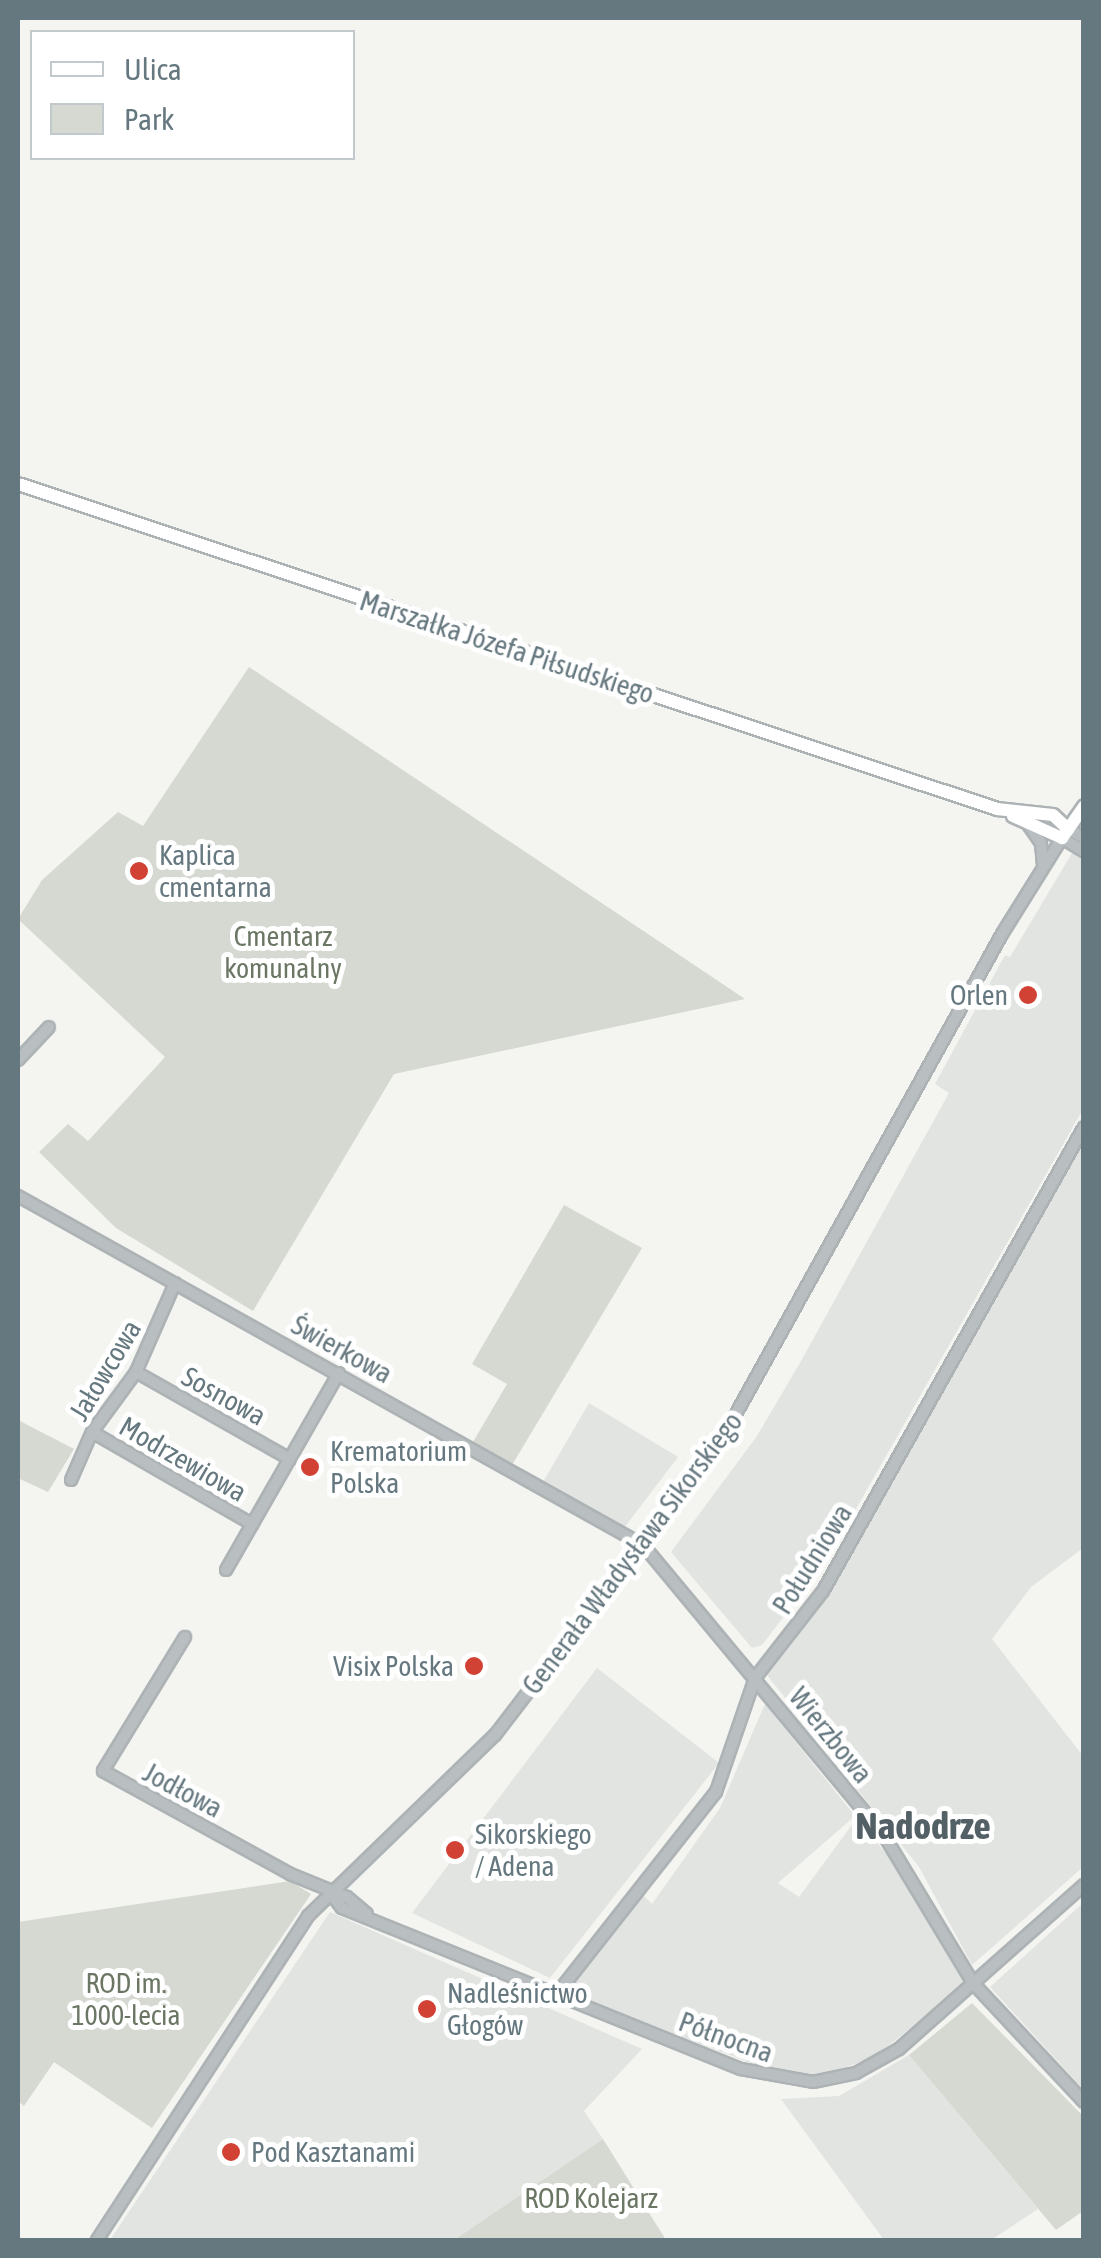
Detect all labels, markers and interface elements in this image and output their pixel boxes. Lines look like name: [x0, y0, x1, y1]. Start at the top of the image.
legend: [30, 30, 355, 160]
text: Ulica: [124, 52, 182, 86]
text: Park: [124, 102, 174, 136]
street label: Marszałka Józefa Piłsudskiego: [356, 584, 658, 710]
place label: Kaplica cmentarna: [159, 838, 272, 904]
marker: Kaplica cmentarna: [128, 860, 150, 882]
park label: Cmentarz komunalny: [224, 919, 342, 985]
place label: Orlen: [950, 978, 1008, 1012]
marker: Orlen: [1017, 984, 1039, 1006]
street label: Świerkowa: [286, 1308, 398, 1390]
street label: Jałowcowa: [62, 1314, 148, 1426]
street label: Sosnowa: [176, 1359, 272, 1433]
street label: Generała Władysława Sikorskiego: [515, 1405, 749, 1701]
street label: Modrzewiowa: [113, 1409, 253, 1509]
place label: Krematorium Polska: [330, 1434, 467, 1500]
marker: Krematorium Polska: [299, 1456, 321, 1478]
street label: Południowa: [765, 1498, 859, 1620]
place label: Visix Polska: [333, 1649, 454, 1683]
marker: Visix Polska: [463, 1655, 485, 1677]
street label: Wierzbowa: [782, 1680, 880, 1790]
street label: Jodłowa: [138, 1755, 228, 1825]
district label: Nadodrze: [855, 1803, 991, 1849]
place label: Sikorskiego / Adena: [475, 1817, 592, 1883]
marker: Sikorskiego / Adena: [444, 1839, 466, 1861]
park label: ROD im. 1000-lecia: [71, 1966, 181, 2032]
place label: Nadleśnictwo Głogów: [447, 1976, 588, 2042]
marker: Nadleśnictwo Głogów: [416, 1998, 438, 2020]
street label: Północna: [674, 2005, 778, 2069]
place label: Pod Kasztanami: [251, 2135, 415, 2169]
marker: Pod Kasztanami: [220, 2141, 242, 2163]
park label: ROD Kolejarz: [524, 2181, 658, 2215]

